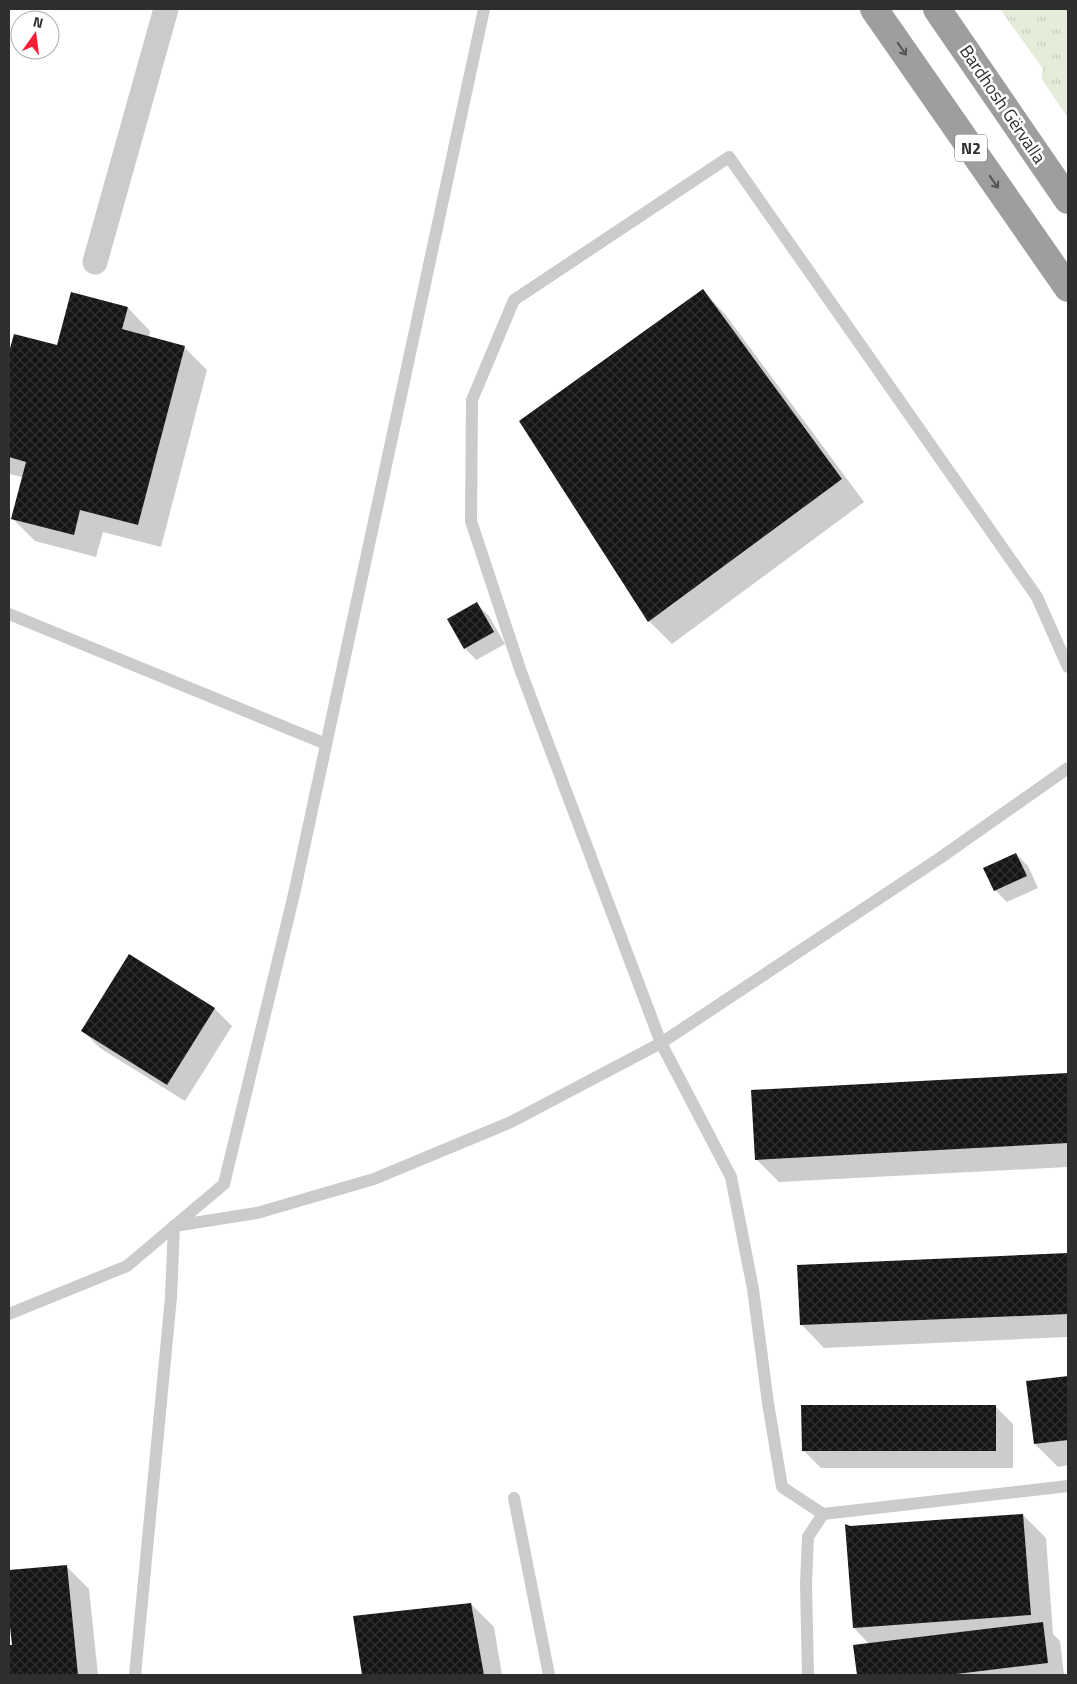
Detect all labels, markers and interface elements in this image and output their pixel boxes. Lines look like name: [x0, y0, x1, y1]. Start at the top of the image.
north arrow: [10, 10, 60, 60]
text: N: [31, 11, 46, 33]
street label: Bardhosh Gërvalla: [953, 39, 1053, 169]
one-way arrow: [897, 42, 907, 56]
road number: N2: [955, 134, 987, 162]
one-way arrow: [989, 175, 999, 189]

